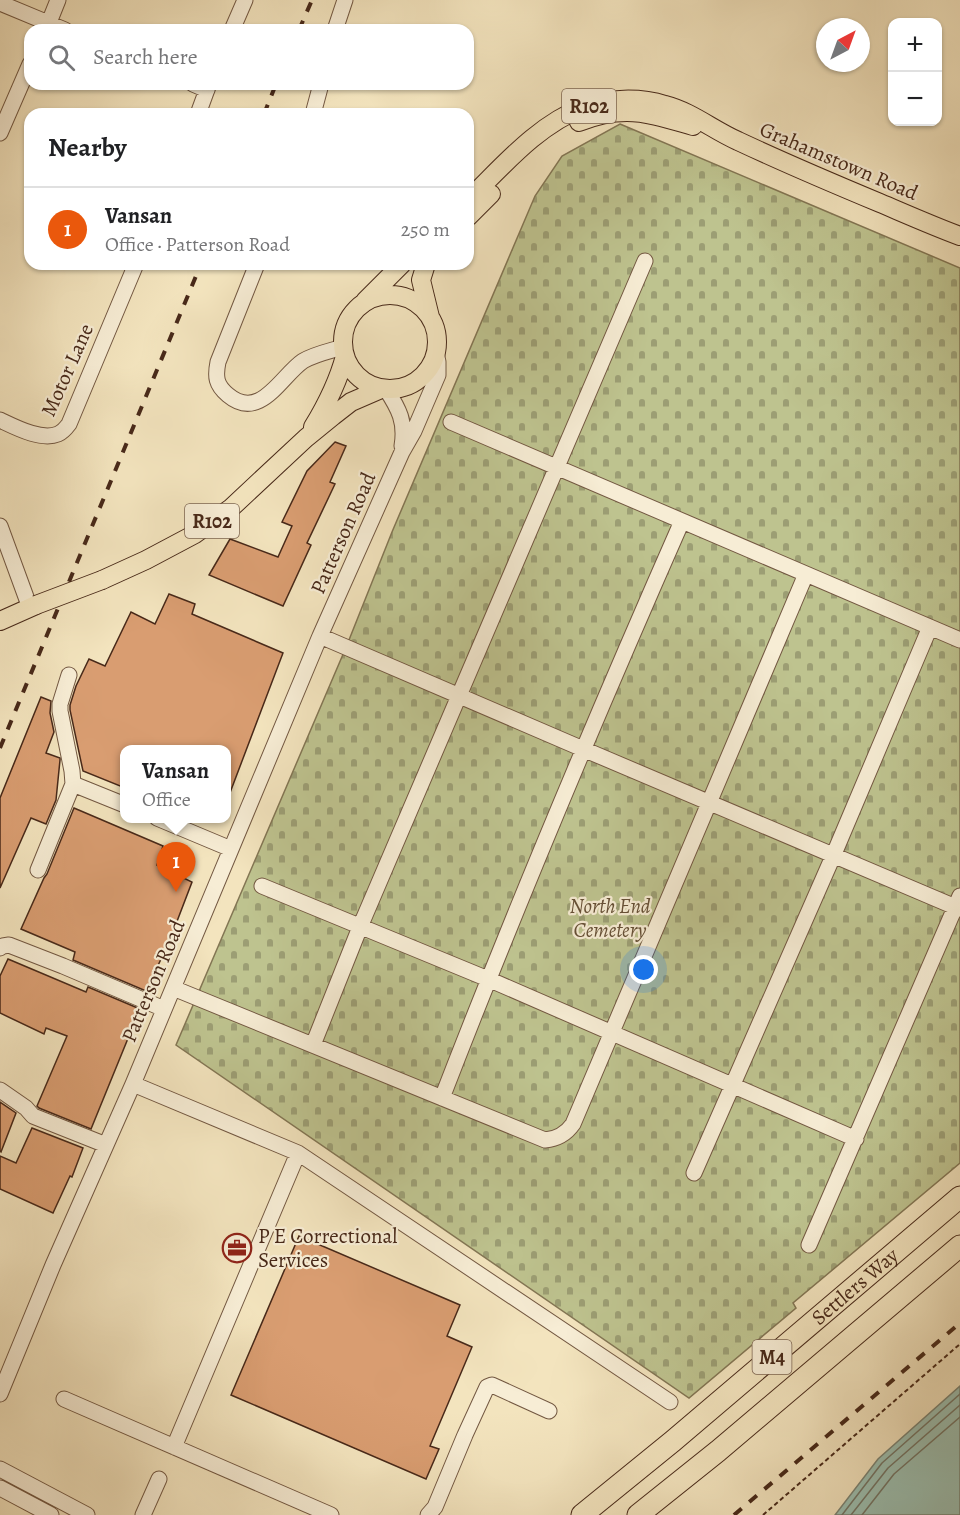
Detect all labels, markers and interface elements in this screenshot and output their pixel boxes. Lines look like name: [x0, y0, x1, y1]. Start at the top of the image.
north arrow: [816, 18, 870, 72]
map controls: [888, 18, 942, 126]
button: +: [888, 18, 942, 72]
search box: [24, 24, 474, 90]
icon: search: [45, 41, 78, 74]
text: Search here: [93, 42, 198, 72]
button: −: [888, 72, 942, 126]
road number: R102: [562, 89, 616, 123]
street label: Grahamstown Road: [756, 115, 923, 207]
text: Nearby: [48, 130, 127, 165]
text: Vansan: [105, 201, 172, 231]
text: 1: [64, 216, 71, 243]
text: 250 m: [401, 216, 450, 243]
text: Office · Patterson Road: [105, 231, 290, 258]
street label: Motor Lane: [34, 319, 100, 421]
street label: Patterson Road: [304, 467, 383, 598]
road number: R102: [185, 504, 239, 538]
popup: [120, 745, 231, 823]
text: Vansan: [142, 756, 209, 786]
text: Office: [142, 786, 191, 813]
pin: 1: [156, 842, 195, 892]
park label: North End Cemetery: [569, 892, 651, 944]
street label: Patterson Road: [115, 915, 192, 1047]
your location: [629, 955, 658, 984]
place label: P E Correctional Services: [258, 1222, 397, 1274]
office icon: P E Correctional Services: [221, 1232, 253, 1264]
street label: Settlers Way: [805, 1241, 905, 1331]
road number: M4: [752, 1340, 792, 1374]

